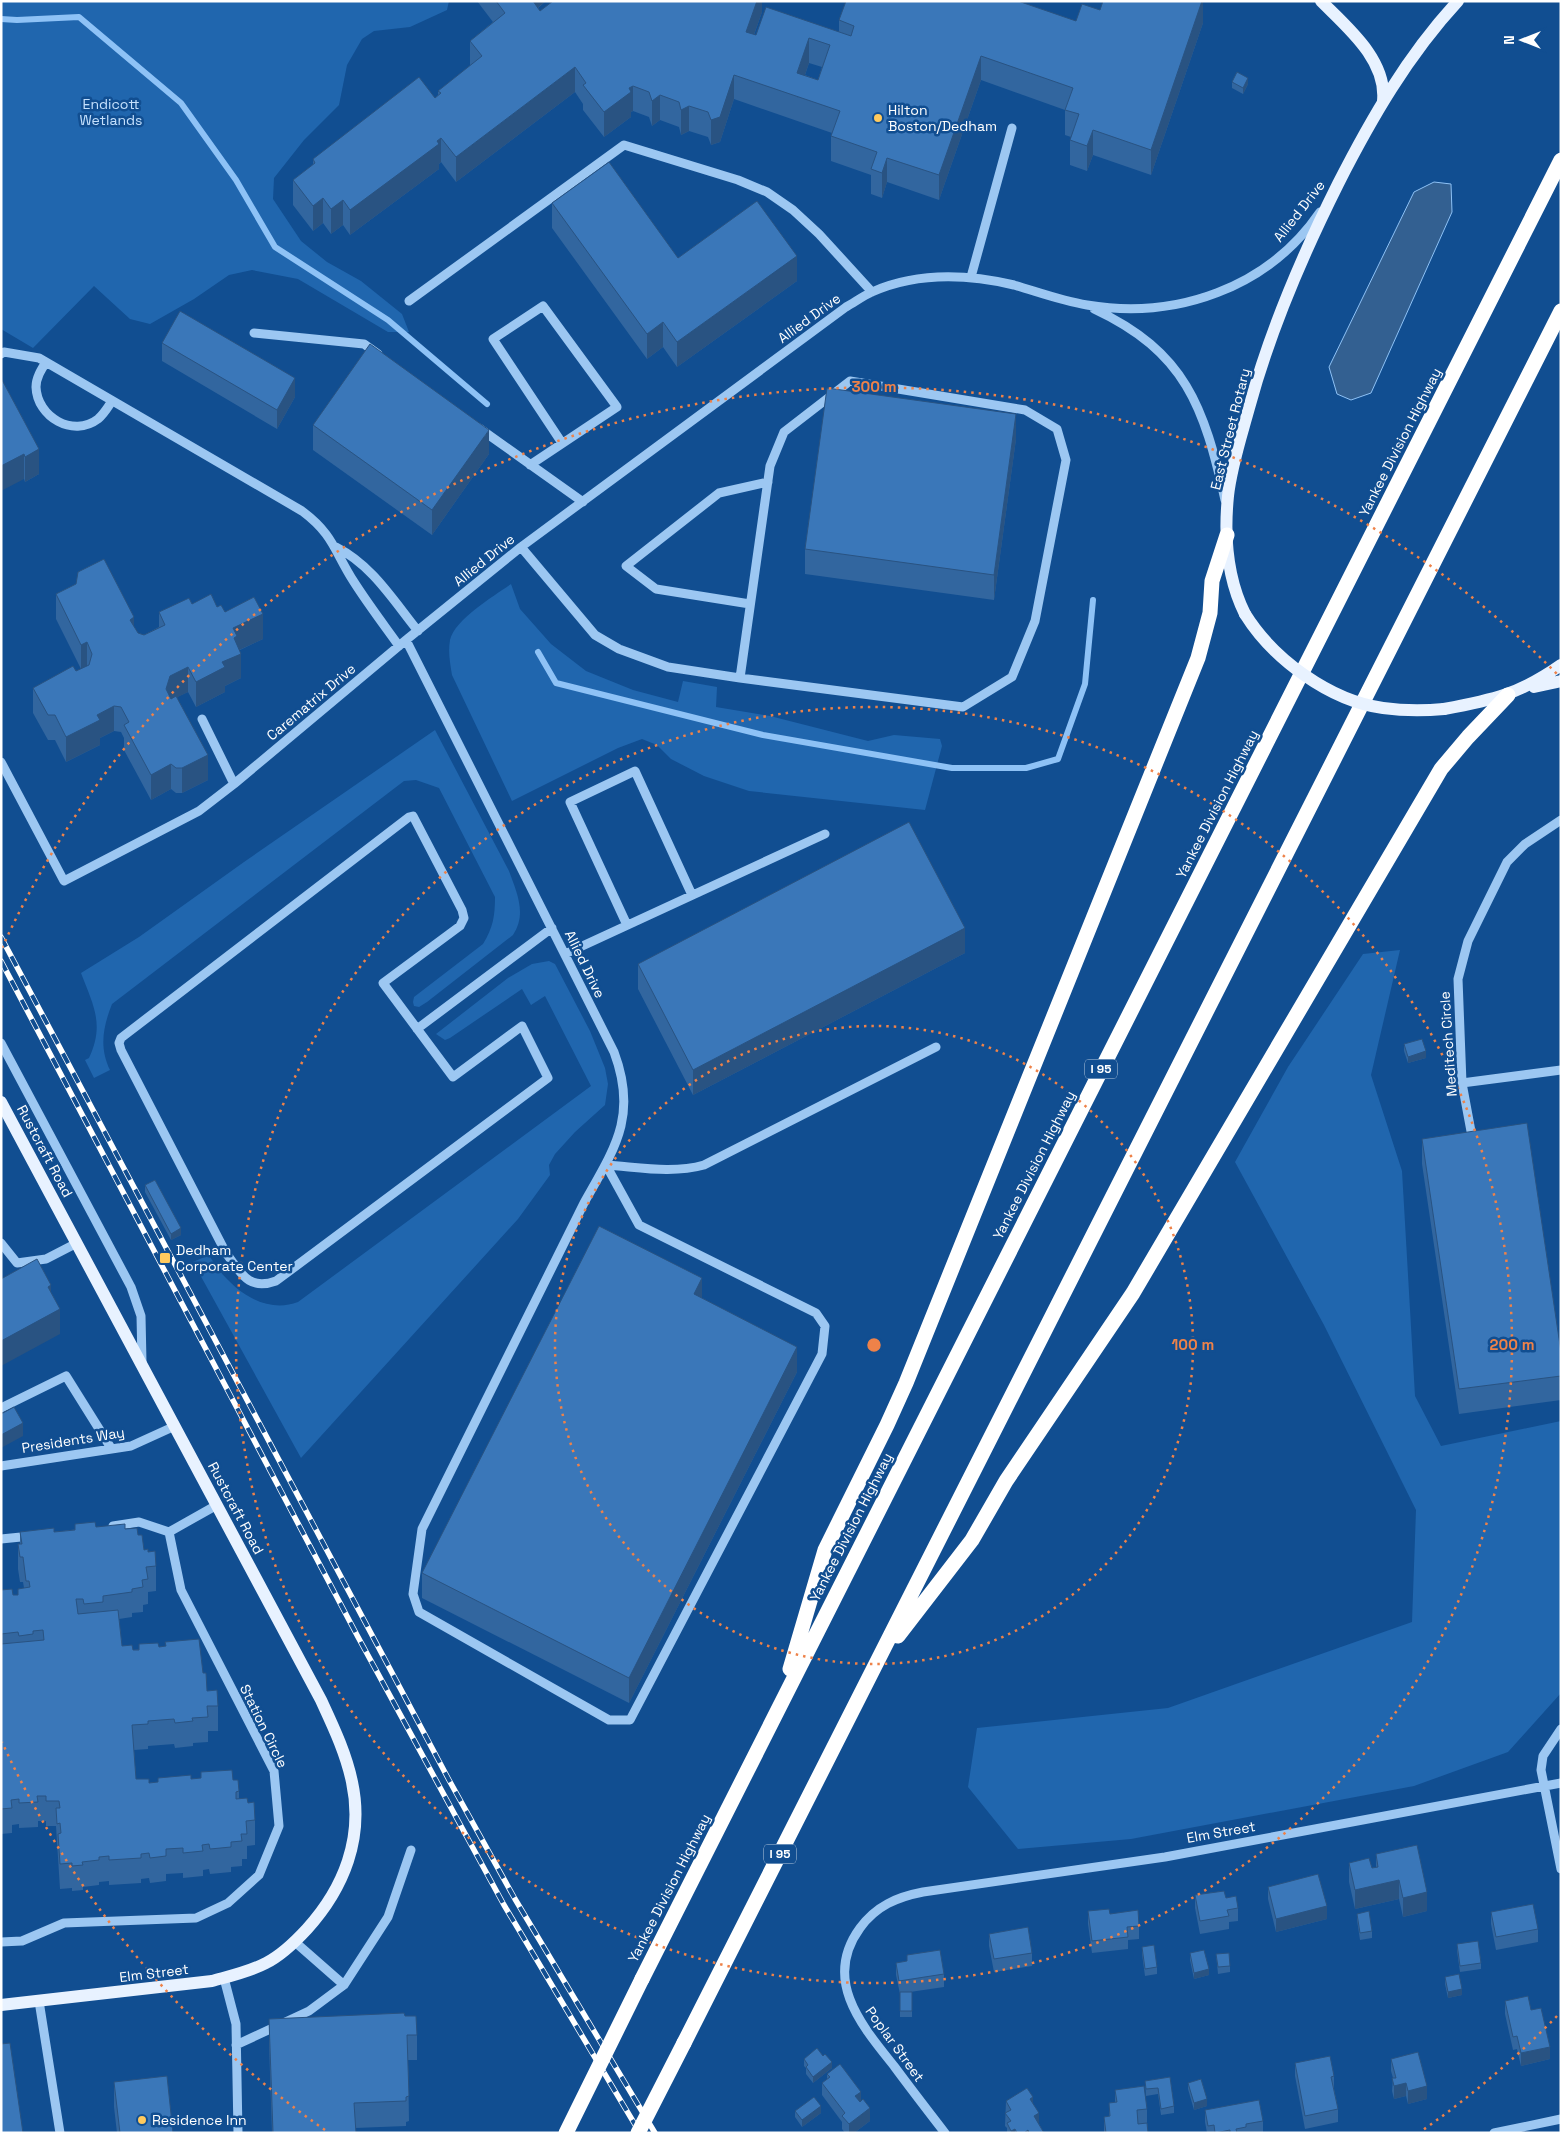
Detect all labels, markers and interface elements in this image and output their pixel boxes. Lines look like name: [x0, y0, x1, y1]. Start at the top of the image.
north arrow: [1497, 15, 1547, 65]
text: N: [1500, 35, 1518, 45]
park label: Endicott Wetlands: [80, 95, 142, 129]
place label: Hilton Boston/Dedham: [888, 101, 997, 135]
marker: Hilton Boston/Dedham: [872, 112, 884, 124]
street label: Allied Drive: [1269, 176, 1329, 246]
street label: Allied Drive: [774, 289, 844, 347]
street label: Yankee Division Highway: [1355, 365, 1445, 519]
street label: East Street Rotary: [1206, 366, 1254, 492]
text: 300 m: [851, 377, 897, 396]
street label: Allied Drive: [450, 530, 518, 590]
street label: Carematrix Drive: [263, 660, 359, 744]
street label: Yankee Division Highway: [1172, 727, 1262, 881]
street label: Allied Drive: [561, 927, 609, 1001]
street label: Meditech Circle: [1435, 991, 1461, 1097]
road number: I 95: [1085, 1060, 1117, 1078]
street label: Yankee Division Highway: [989, 1088, 1079, 1242]
street label: Rustcraft Road: [13, 1102, 77, 1200]
place label: Dedham Corporate Center: [176, 1241, 293, 1275]
marker: Dedham Corporate Center: [158, 1251, 172, 1265]
text: 100 m: [1172, 1335, 1214, 1354]
text: 200 m: [1490, 1335, 1534, 1354]
centre of rings: [865, 1336, 883, 1354]
street label: Presidents Way: [20, 1423, 126, 1457]
street label: Yankee Division Highway: [806, 1450, 896, 1604]
street label: Rustcraft Road: [204, 1459, 268, 1557]
street label: Station Circle: [236, 1681, 292, 1771]
street label: Yankee Division Highway: [624, 1811, 714, 1965]
street label: Elm Street: [1185, 1817, 1257, 1847]
road number: I 95: [764, 1845, 796, 1864]
street label: Elm Street: [118, 1960, 190, 1986]
street label: Poplar Street: [862, 2003, 928, 2085]
place label: Residence Inn: [152, 2111, 247, 2129]
marker: Residence Inn: [136, 2114, 148, 2126]

